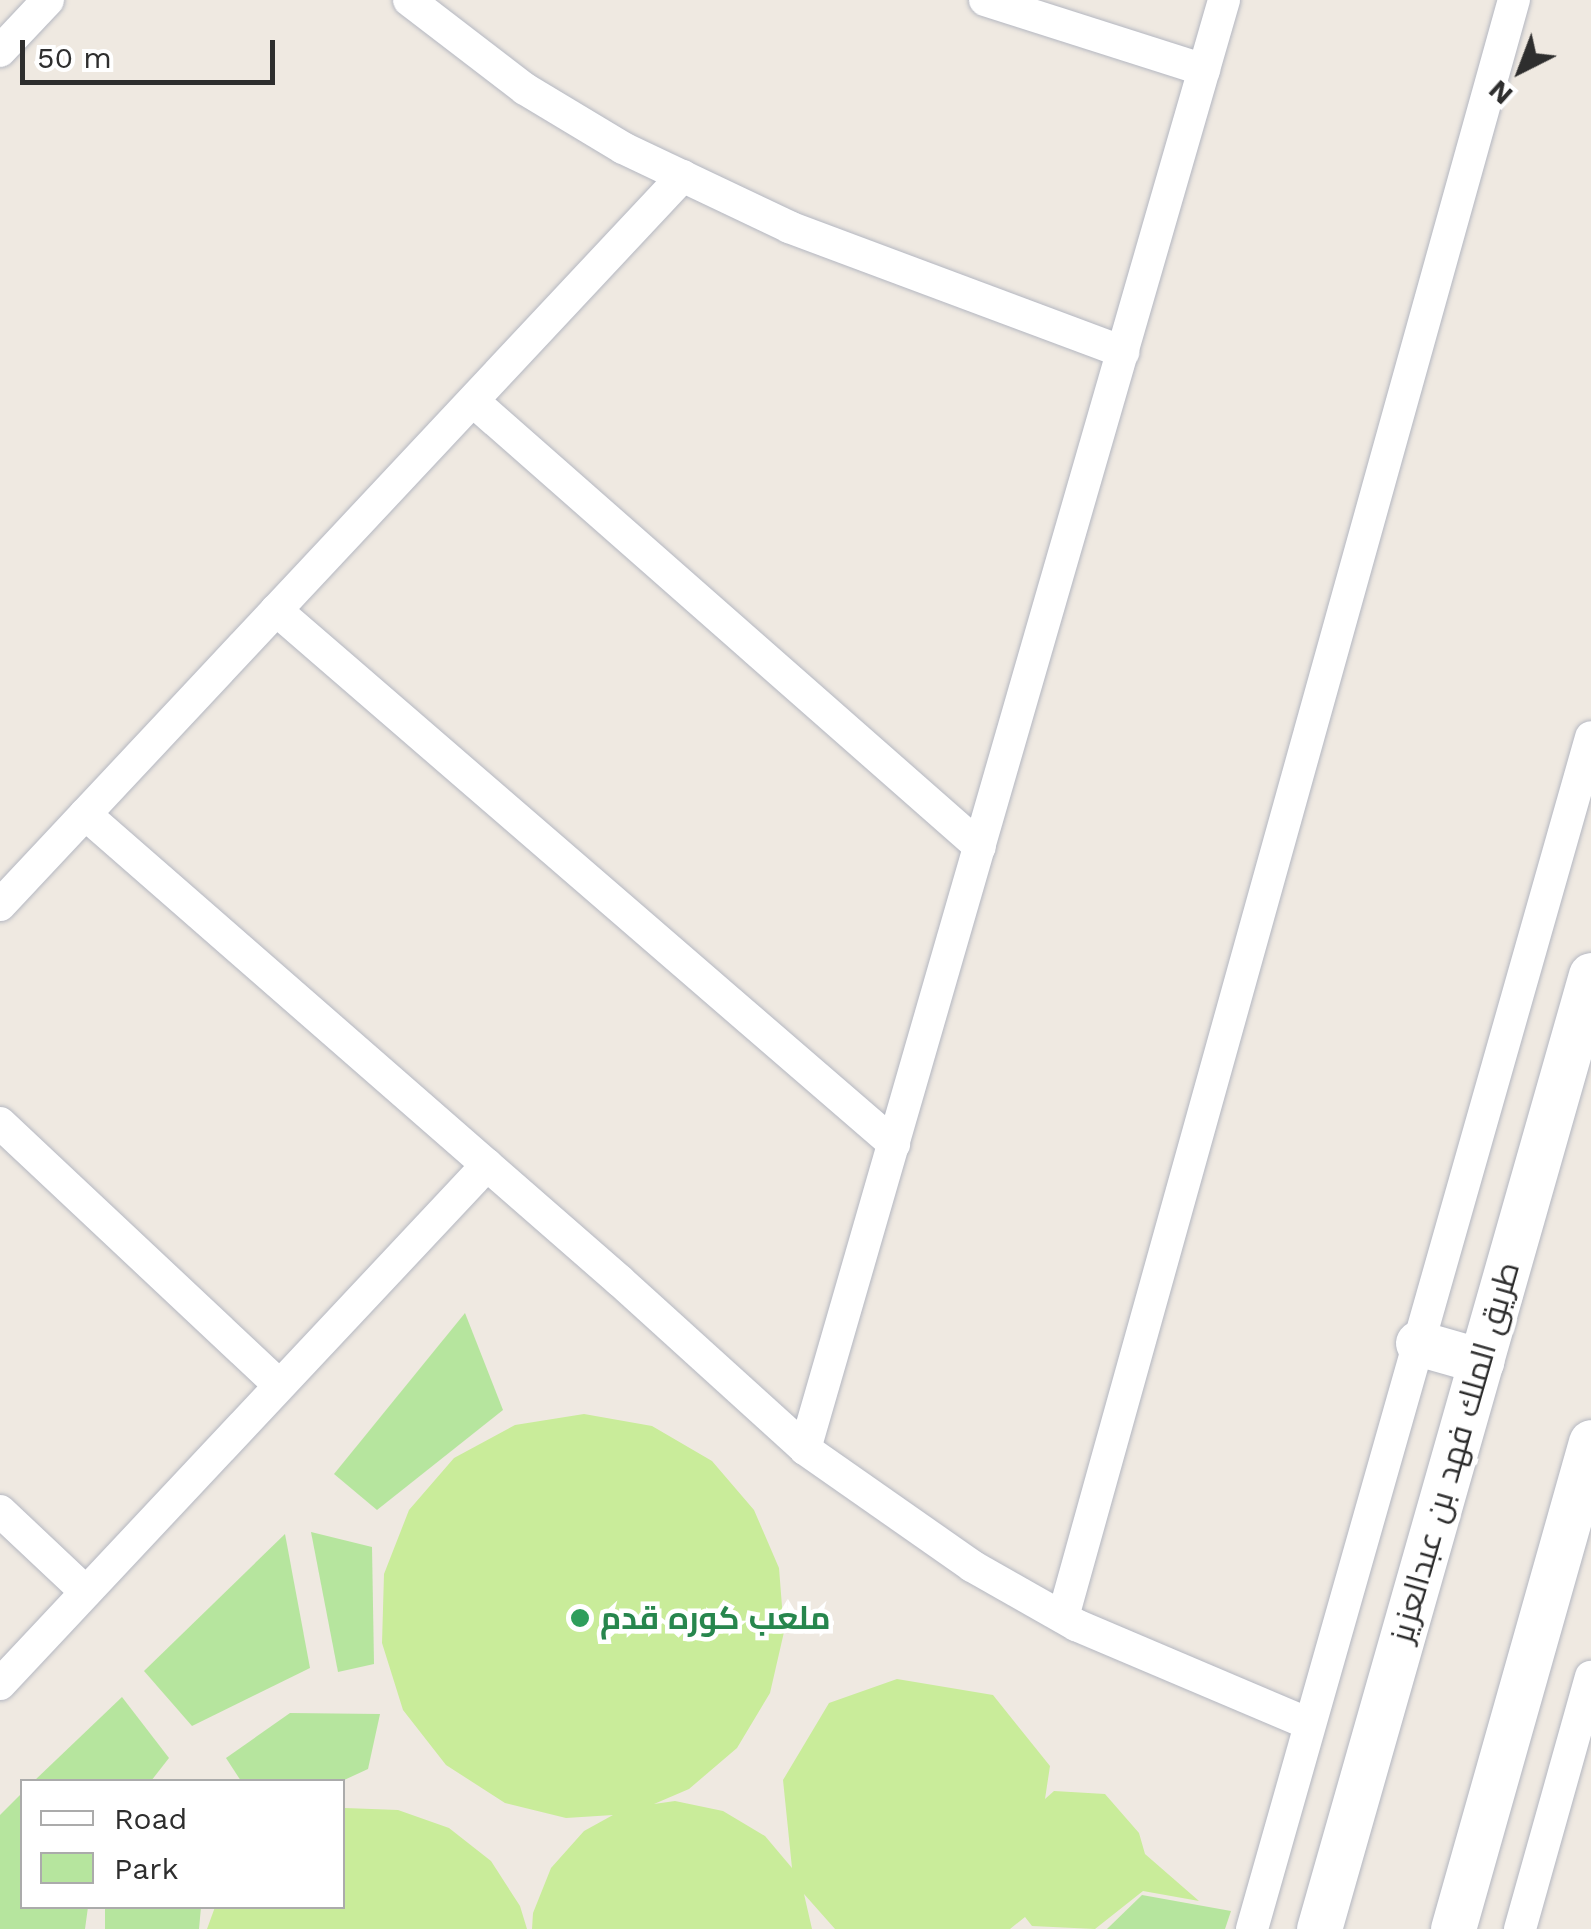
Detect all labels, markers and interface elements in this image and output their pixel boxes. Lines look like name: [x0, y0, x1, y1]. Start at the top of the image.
scale bar: [25, 20, 280, 82]
north arrow: [1471, 20, 1571, 120]
text: 50 m: [37, 40, 112, 75]
text: N: [1482, 73, 1519, 112]
street label: طريق الملك فهد بن عبدالعزيز: [1382, 1257, 1528, 1647]
place label: ملعب كوره قدم: [600, 1599, 831, 1637]
marker: ملعب كوره قدم: [569, 1607, 591, 1629]
legend: [20, 1779, 345, 1909]
text: Road: [114, 1801, 187, 1836]
text: Park: [114, 1851, 179, 1886]

